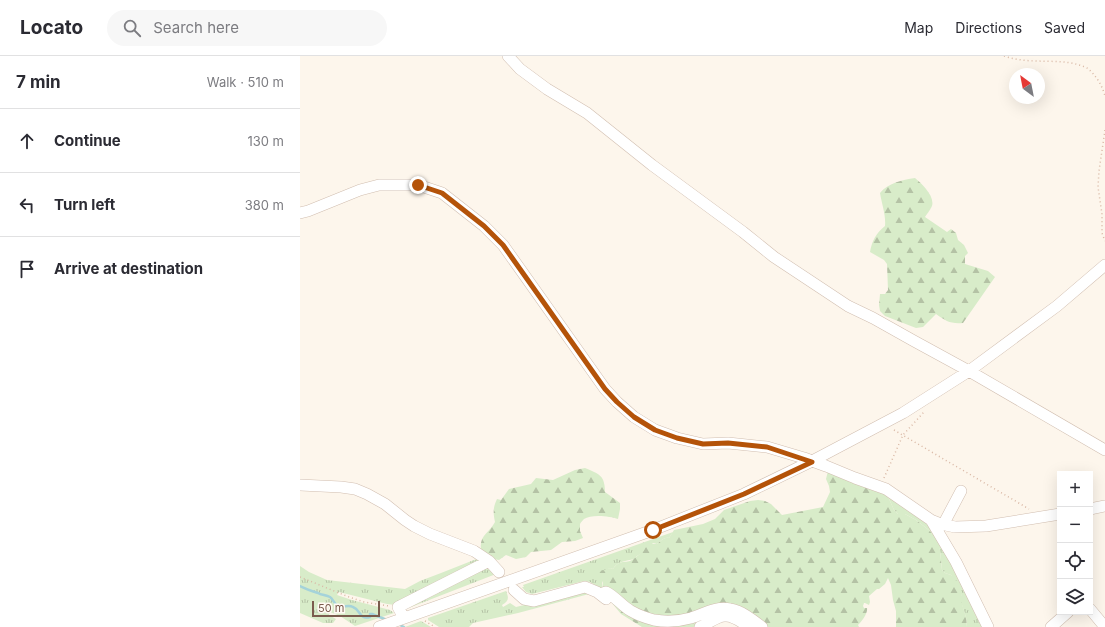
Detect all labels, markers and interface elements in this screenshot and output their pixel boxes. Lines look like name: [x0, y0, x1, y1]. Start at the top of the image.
search box: [107, 10, 387, 46]
text: Locato: [20, 16, 83, 39]
icon: search: [121, 17, 143, 39]
text: Search here: [153, 18, 239, 37]
text: Map: [904, 19, 933, 36]
text: Directions: [955, 19, 1022, 36]
text: Saved: [1044, 19, 1085, 36]
north arrow: [1009, 68, 1045, 104]
text: 7 min: [16, 72, 61, 92]
text: Walk · 510 m: [207, 74, 284, 90]
icon: ahead: [16, 130, 38, 152]
text: Continue: [54, 131, 121, 150]
text: 130 m: [247, 133, 284, 149]
route end: [409, 176, 427, 194]
icon: left: [16, 194, 38, 216]
text: Turn left: [54, 195, 115, 214]
text: 380 m: [245, 197, 284, 213]
icon: arrive: [16, 258, 38, 280]
text: Arrive at destination: [54, 259, 203, 278]
map controls: [1057, 471, 1093, 615]
button: +: [1057, 471, 1093, 507]
button: −: [1057, 507, 1093, 543]
route start: [644, 521, 662, 539]
button: locate: [1057, 543, 1093, 579]
button: layers: [1057, 579, 1093, 615]
scale bar: [312, 599, 380, 618]
text: 50 m: [318, 601, 344, 615]

